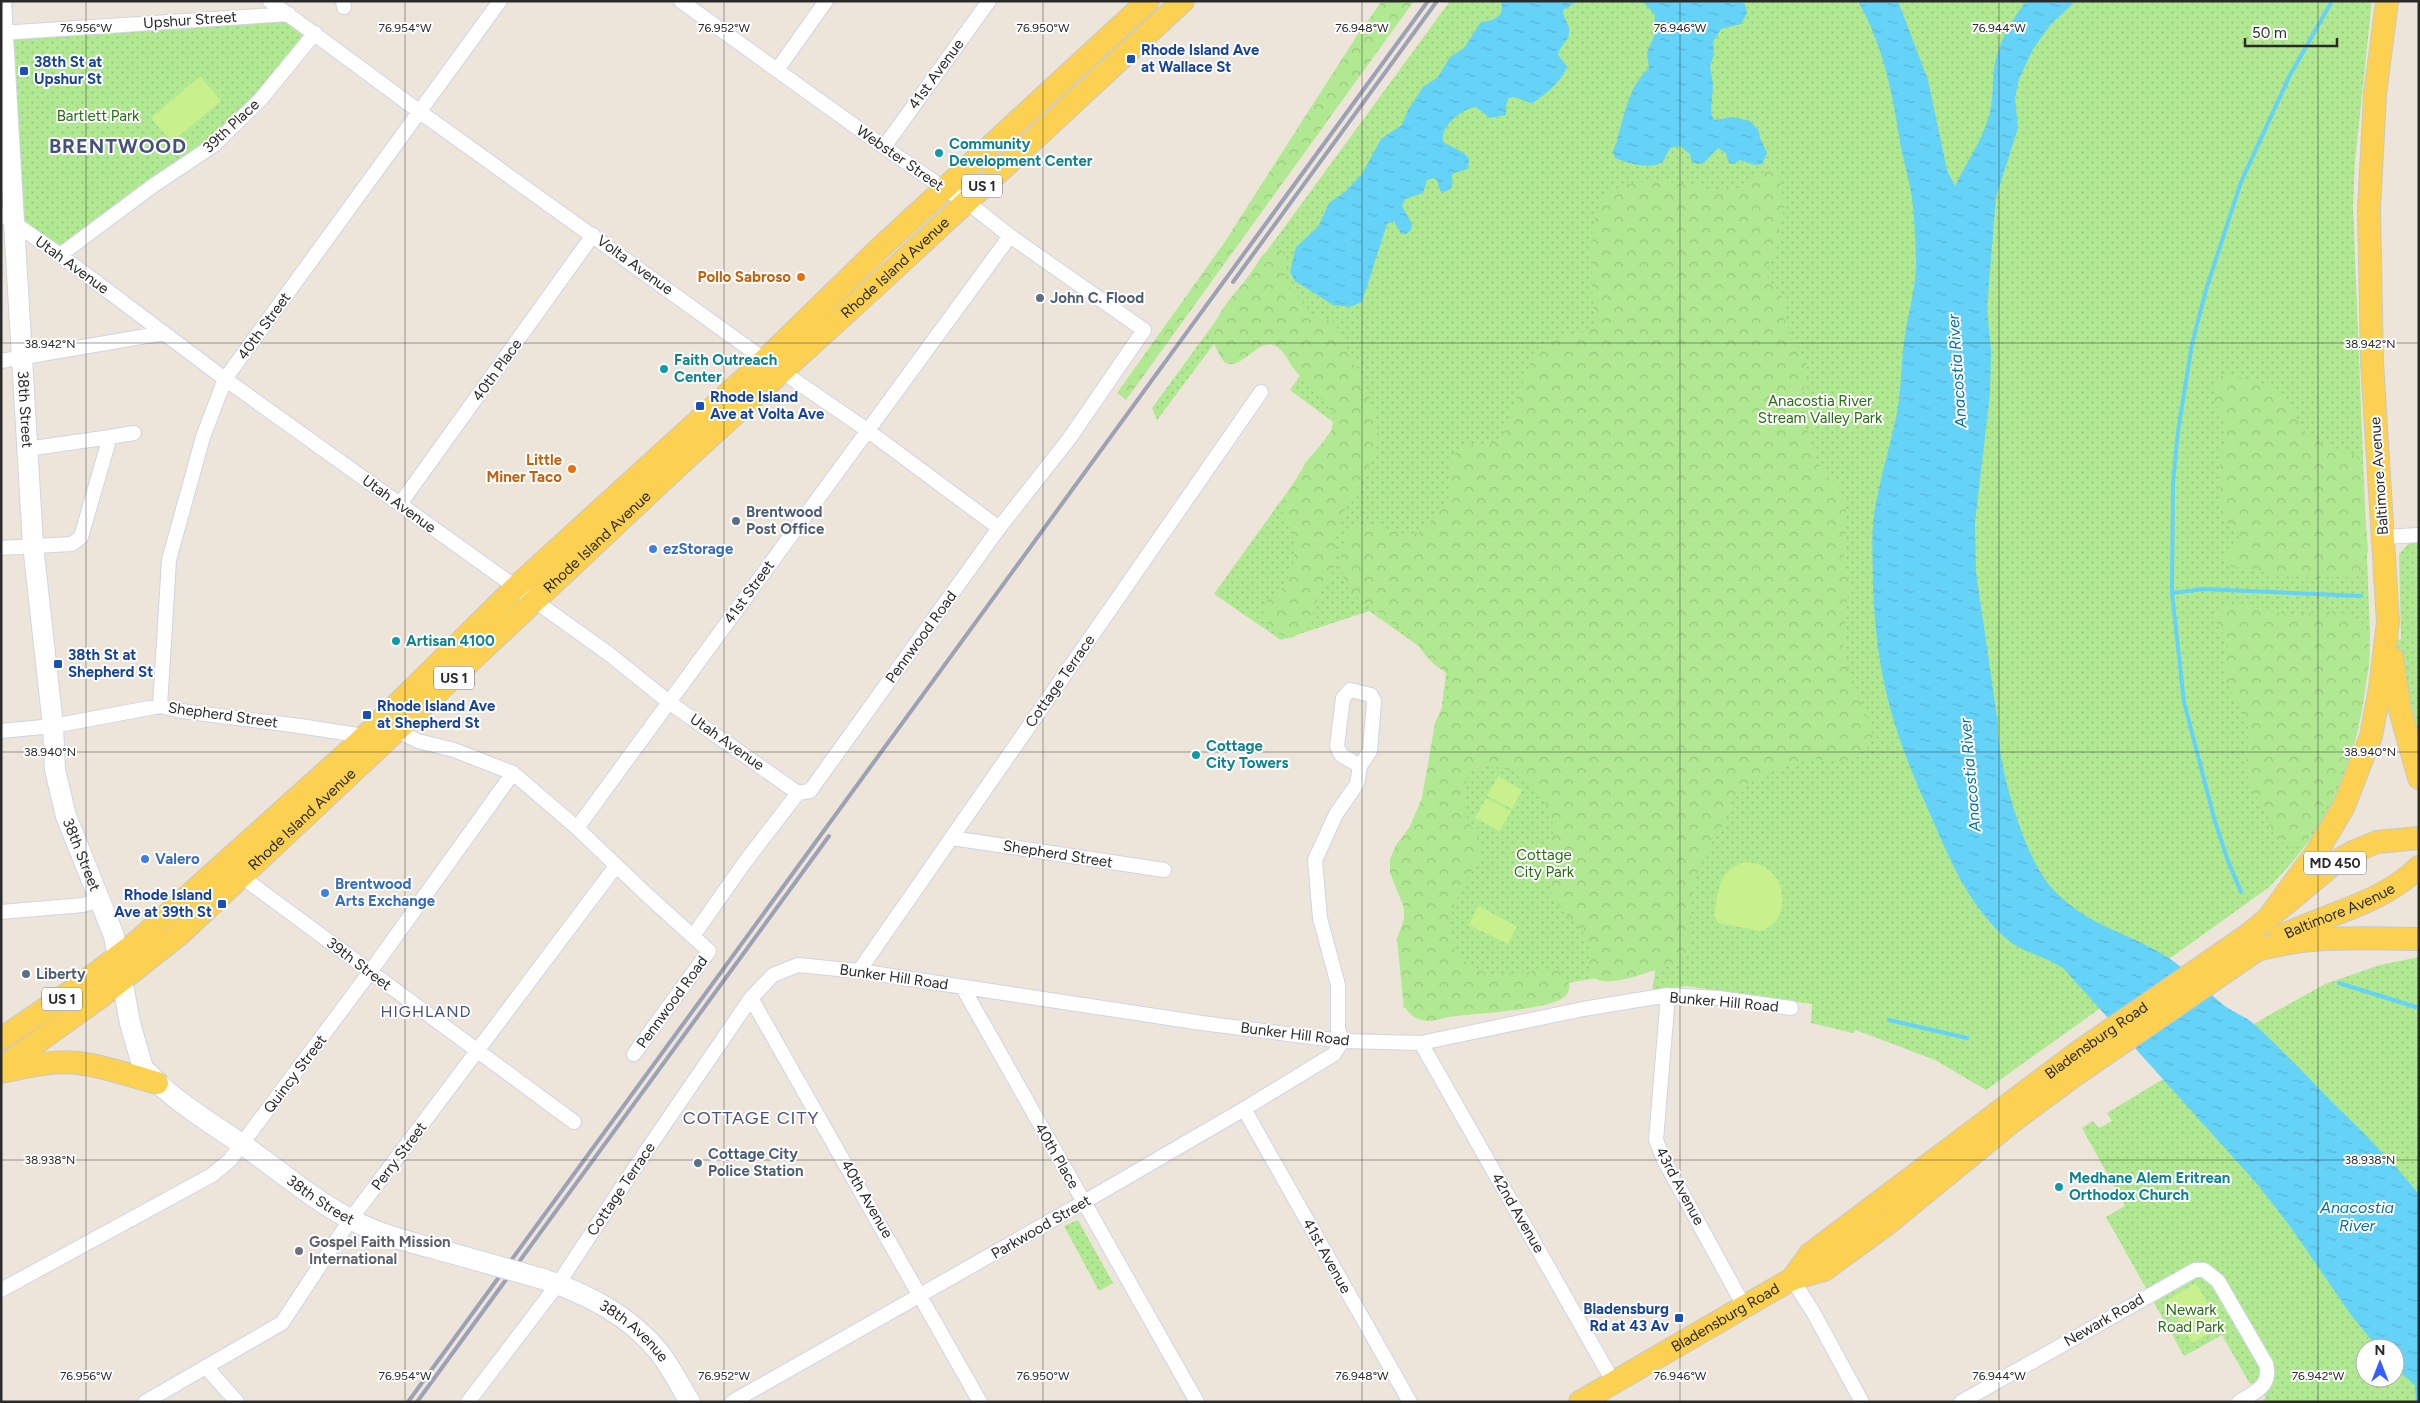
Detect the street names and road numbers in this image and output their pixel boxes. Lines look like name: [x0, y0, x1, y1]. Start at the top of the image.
street label: Upshur Street: [142, 8, 238, 32]
street label: 41st Avenue: [904, 35, 968, 113]
street label: 39th Place: [199, 95, 263, 157]
street label: Webster Street: [853, 121, 947, 195]
road number: US 1: [962, 175, 1002, 198]
street label: Rhode Island Avenue: [837, 213, 953, 322]
street label: Volta Avenue: [594, 231, 676, 299]
street label: Utah Avenue: [32, 232, 112, 298]
street label: 40th Street: [234, 289, 295, 363]
street label: 40th Place: [468, 335, 526, 405]
street label: 38th Street: [14, 370, 36, 449]
street label: Baltimore Avenue: [2366, 416, 2392, 536]
street label: Utah Avenue: [359, 471, 439, 537]
street label: Rhode Island Avenue: [540, 487, 655, 597]
street label: 41st Street: [720, 557, 778, 627]
street label: Pennwood Road: [882, 587, 960, 687]
street label: Cottage Terrace: [1021, 631, 1099, 731]
road number: US 1: [434, 666, 474, 690]
street label: Shepherd Street: [167, 698, 279, 732]
street label: Utah Avenue: [686, 710, 768, 774]
street label: Rhode Island Avenue: [244, 765, 359, 874]
street label: 38th Street: [59, 815, 104, 894]
street label: Shepherd Street: [1002, 836, 1114, 872]
road number: MD 450: [2304, 851, 2366, 874]
street label: Baltimore Avenue: [2281, 879, 2398, 943]
street label: 39th Street: [323, 934, 395, 994]
street label: Pennwood Road: [633, 952, 711, 1052]
street label: Bunker Hill Road: [838, 960, 950, 994]
road number: US 1: [42, 988, 82, 1011]
street label: Bunker Hill Road: [1669, 988, 1779, 1016]
street label: Bladensburg Road: [2041, 998, 2151, 1083]
street label: Bunker Hill Road: [1240, 1018, 1350, 1050]
street label: Quincy Street: [260, 1031, 330, 1117]
street label: Perry Street: [368, 1118, 431, 1194]
street label: 40th Place: [1031, 1120, 1083, 1192]
street label: Cottage Terrace: [583, 1139, 659, 1239]
street label: 43rd Avenue: [1652, 1144, 1708, 1228]
street label: 40th Avenue: [837, 1157, 897, 1241]
street label: 42nd Avenue: [1488, 1170, 1548, 1256]
street label: 38th Street: [283, 1171, 358, 1229]
street label: Parkwood Street: [988, 1191, 1094, 1263]
street label: 41st Avenue: [1299, 1216, 1355, 1296]
street label: Bladensburg Road: [1668, 1279, 1783, 1356]
street label: Newark Road: [2061, 1290, 2147, 1350]
street label: 38th Avenue: [596, 1296, 672, 1365]

